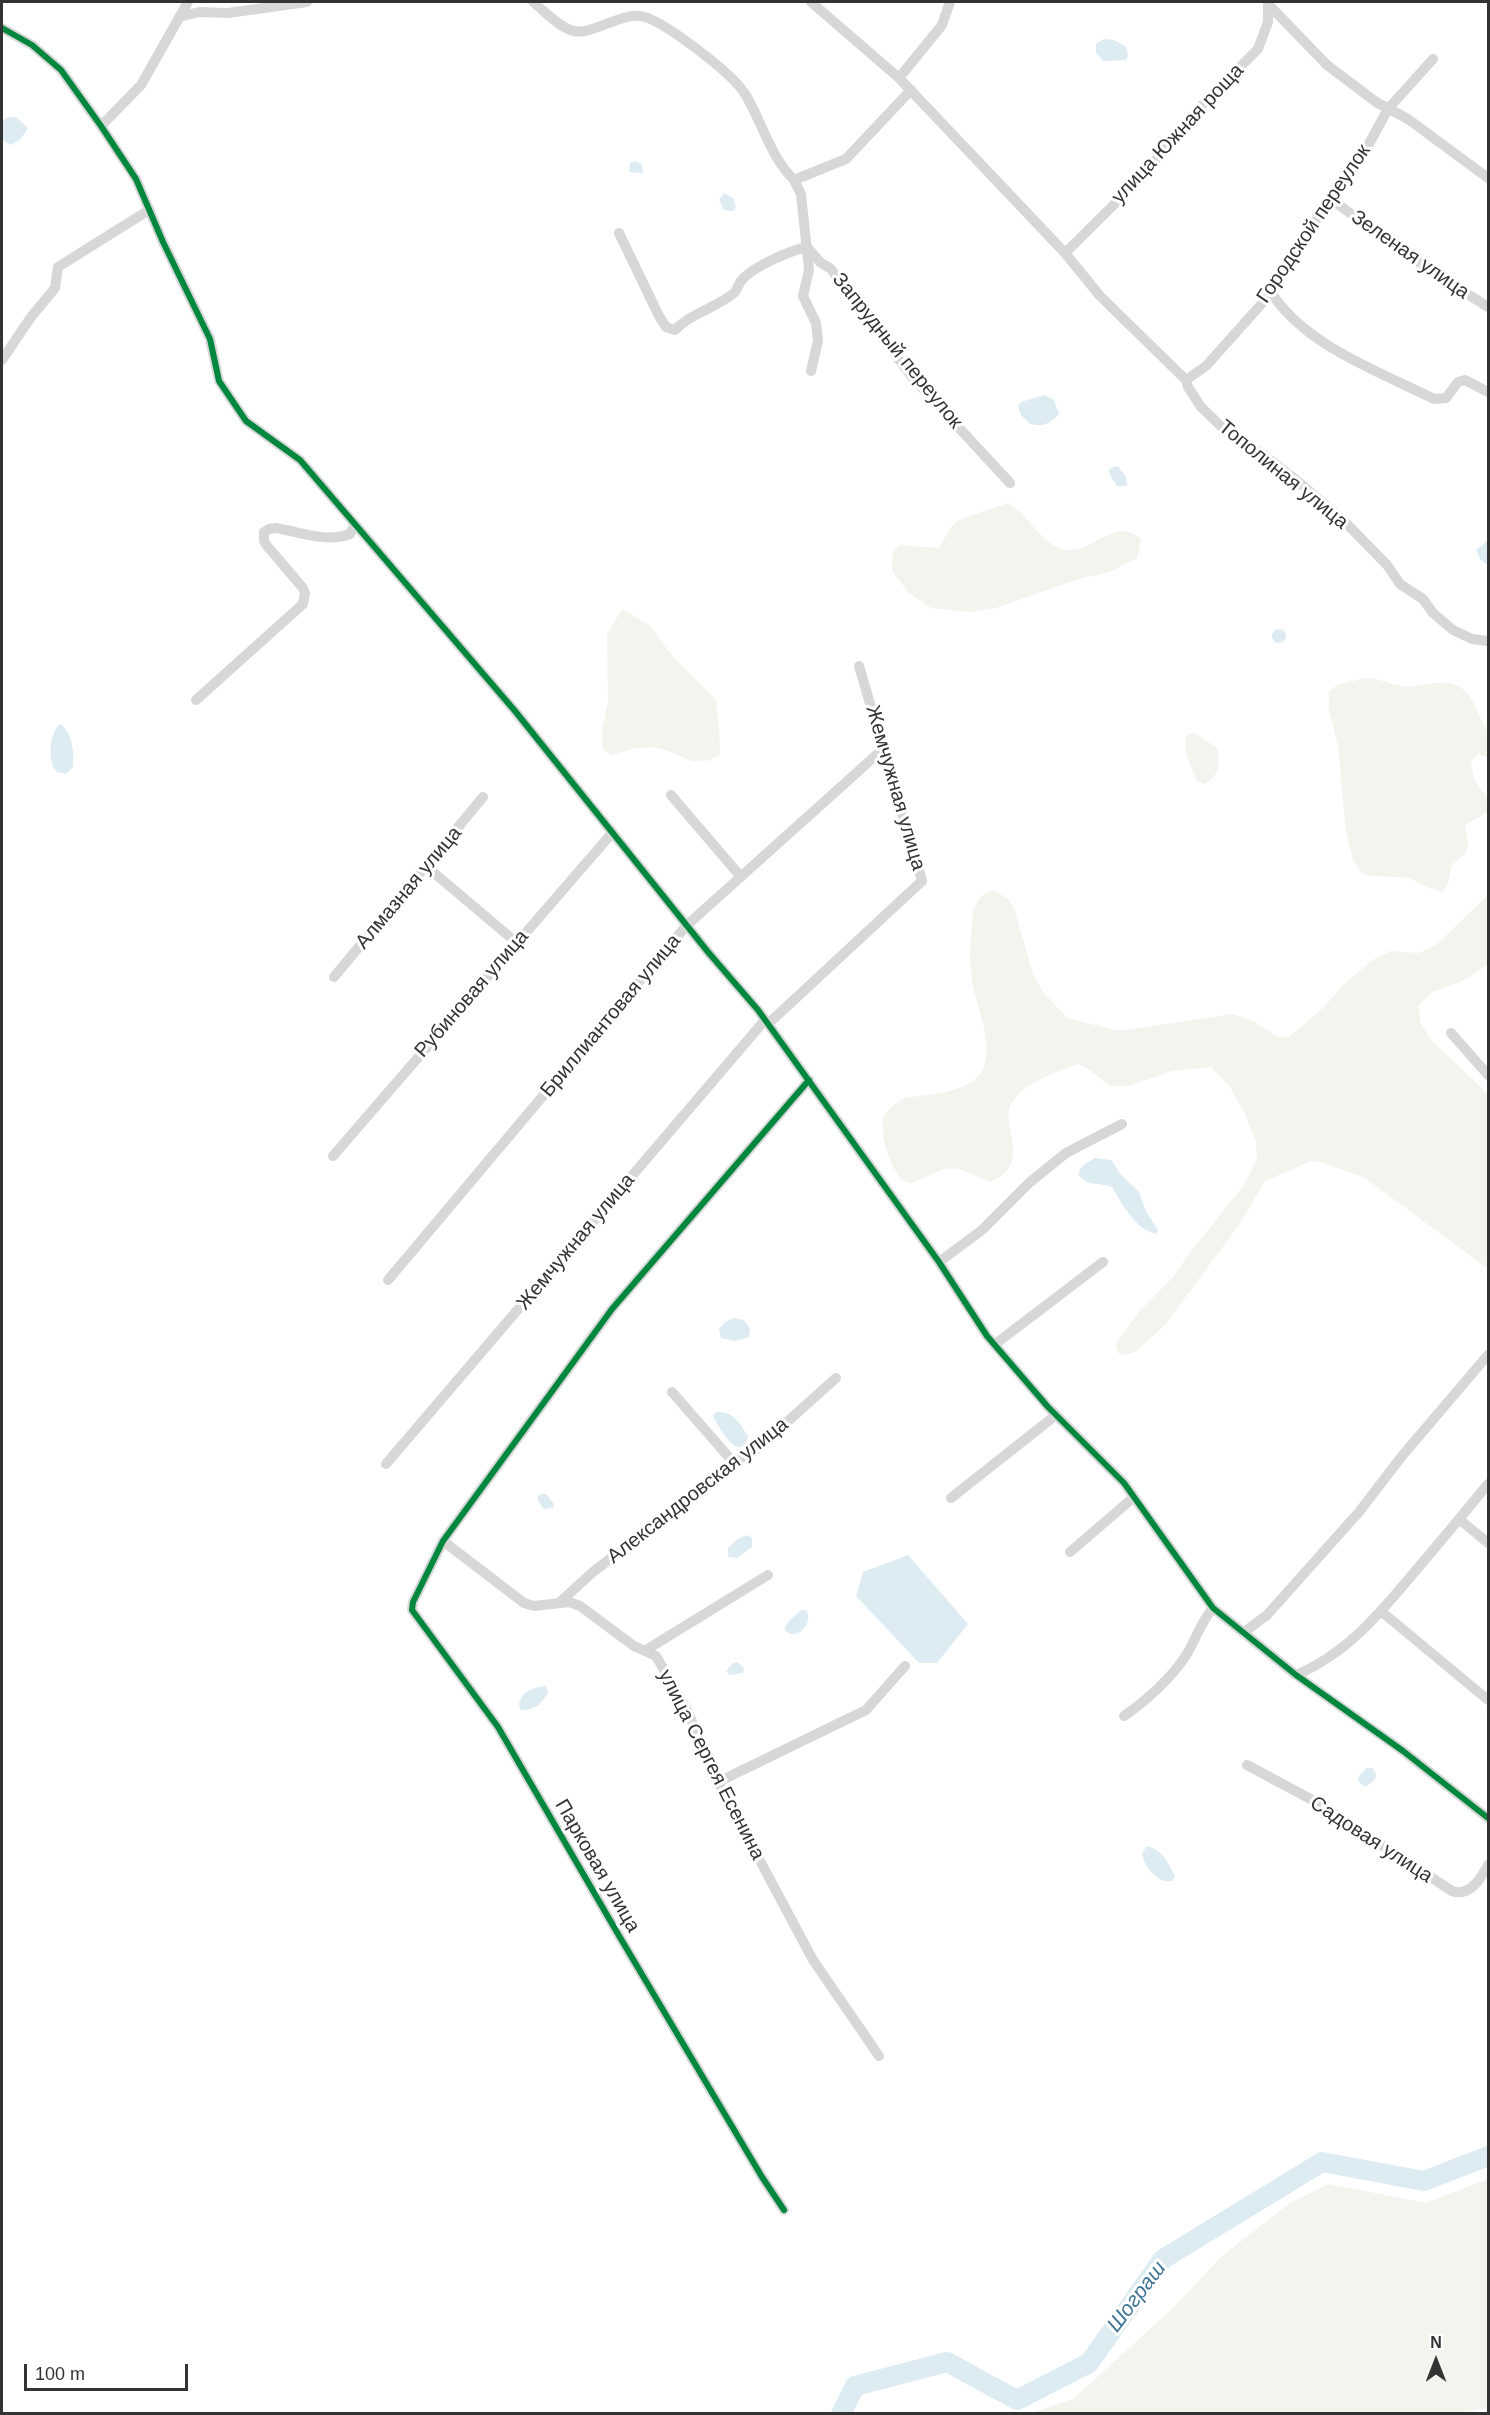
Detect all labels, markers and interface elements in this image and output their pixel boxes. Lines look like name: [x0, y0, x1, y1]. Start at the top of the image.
street label: улица Южная роща: [1107, 59, 1249, 209]
street label: Городской переулок: [1252, 140, 1376, 308]
street label: Зеленая улица: [1346, 205, 1474, 305]
street label: Запрудный переулок: [827, 268, 967, 434]
street label: Тополиная улица: [1213, 415, 1353, 535]
street label: Жемчужная улица: [860, 703, 930, 873]
street label: Алмазная улица: [351, 822, 467, 954]
street label: Рубиновая улица: [410, 925, 534, 1063]
street label: Бриллиантовая улица: [536, 930, 686, 1102]
street label: Жемчужная улица: [512, 1169, 640, 1315]
street label: Александровская улица: [603, 1413, 793, 1569]
street label: улица Сергея Есенина: [653, 1666, 769, 1864]
street label: Садовая улица: [1305, 1791, 1437, 1889]
street label: Парковая улица: [549, 1795, 645, 1937]
water label: Шограш: [1102, 2257, 1172, 2337]
north arrow: [1406, 2331, 1466, 2391]
text: N: [1430, 2334, 1442, 2351]
scale bar: [27, 2352, 190, 2390]
text: 100 m: [35, 2364, 85, 2384]

